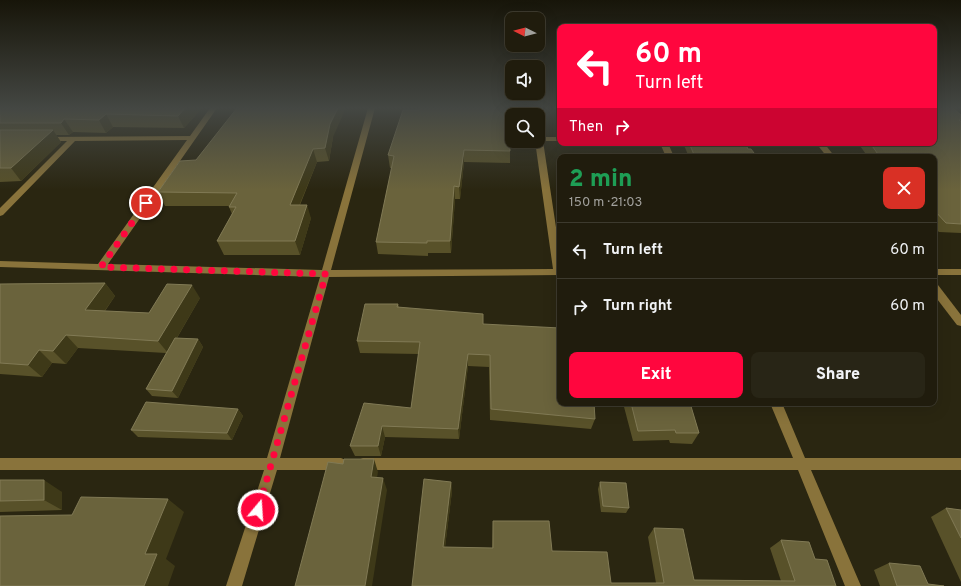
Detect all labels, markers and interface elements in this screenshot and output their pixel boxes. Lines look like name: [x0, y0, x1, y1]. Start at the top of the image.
north arrow: [505, 12, 545, 52]
map controls: [505, 12, 545, 148]
text: 60 m: [635, 37, 702, 73]
icon: left: [569, 40, 621, 92]
button: sound: [505, 60, 545, 100]
text: Turn left: [635, 72, 703, 95]
button: search: [505, 108, 545, 148]
icon: right: [611, 116, 633, 138]
text: Then: [569, 118, 603, 137]
text: 2 min: [569, 165, 633, 195]
button: close: [883, 167, 925, 209]
pin: [129, 186, 163, 220]
icon: arrive: [135, 192, 157, 214]
text: 150 m · 21:03: [569, 195, 642, 211]
icon: left: [569, 240, 591, 262]
text: Turn left: [603, 241, 663, 260]
text: 60 m: [890, 241, 925, 260]
icon: right: [569, 296, 591, 318]
text: Turn right: [603, 297, 672, 316]
text: 60 m: [890, 297, 925, 316]
button: Exit: [569, 352, 743, 398]
button: Share: [751, 352, 925, 398]
position arrow: [237, 489, 279, 531]

